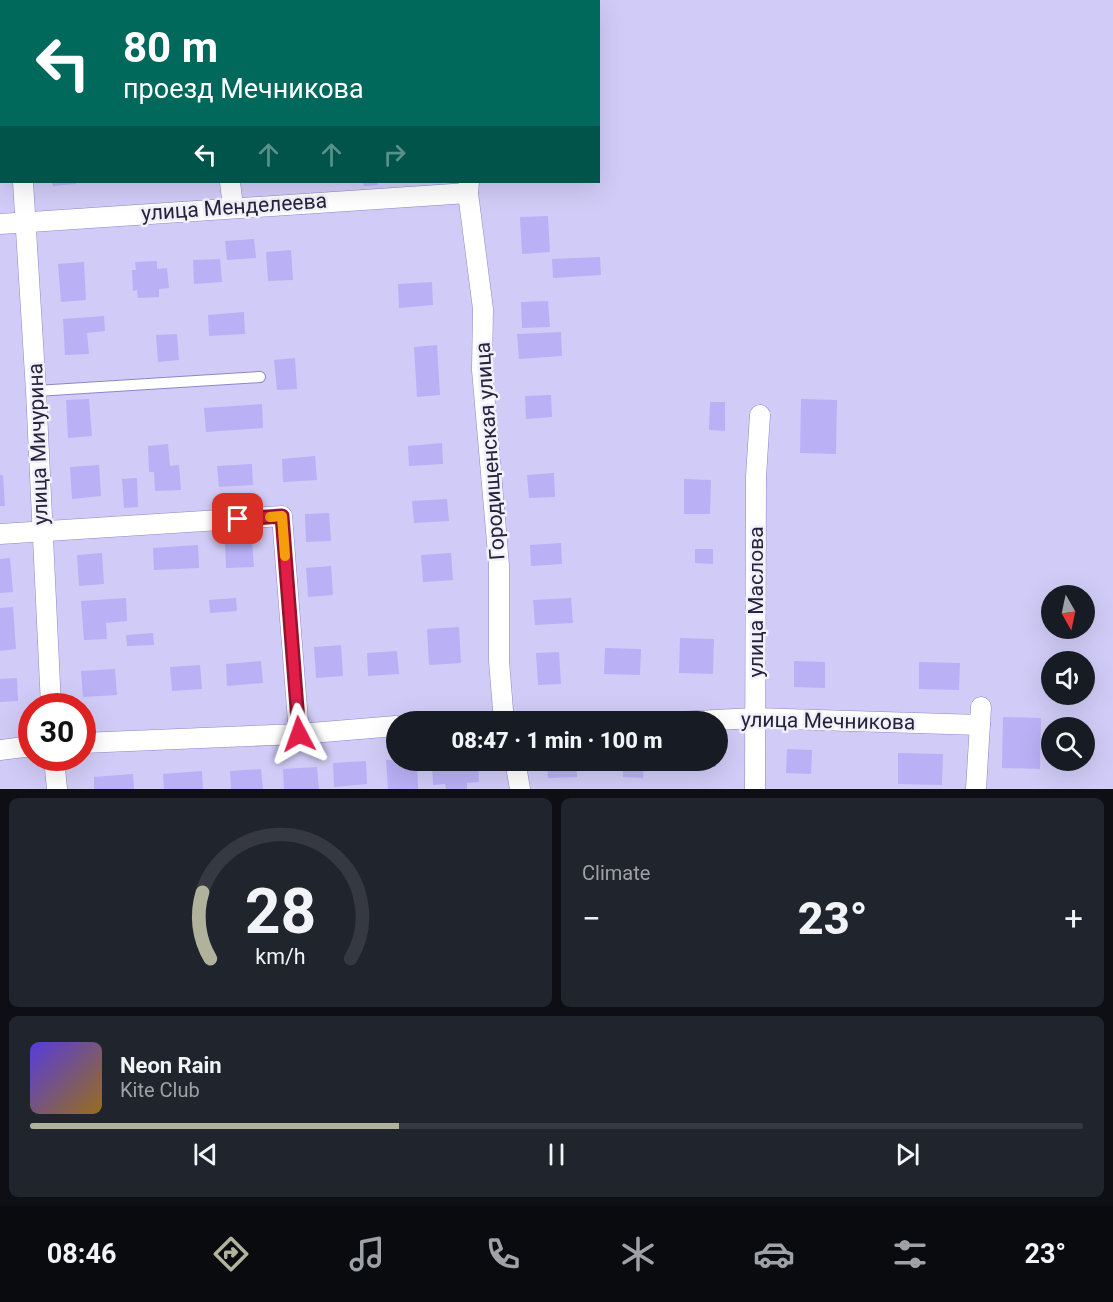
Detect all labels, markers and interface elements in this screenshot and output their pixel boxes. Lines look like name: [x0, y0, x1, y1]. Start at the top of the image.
text: 80 m: [123, 23, 218, 72]
icon: left: [24, 24, 102, 102]
text: проезд Мечникова: [123, 73, 364, 105]
icon: left: [189, 138, 222, 171]
icon: ahead: [252, 138, 285, 171]
icon: ahead: [315, 138, 348, 171]
icon: right: [378, 138, 411, 171]
street label: улица Менделеева: [140, 189, 328, 225]
street label: Городищенская улица: [470, 341, 510, 561]
street label: улица Мичурина: [23, 363, 53, 525]
pin: [212, 493, 263, 544]
icon: arrive: [221, 502, 254, 535]
street label: улица Маслова: [744, 526, 768, 678]
north arrow: [1041, 585, 1095, 639]
map controls: [1041, 585, 1095, 771]
button: sound: [1041, 651, 1095, 705]
speed limit sign: 30: [18, 693, 96, 771]
position arrow: [267, 702, 331, 766]
street label: улица Мечникова: [741, 707, 915, 735]
button: search: [1041, 717, 1095, 771]
text: 08:47 · 1 min · 100 m: [452, 728, 662, 753]
text: Climate: [582, 861, 650, 885]
text: 28: [245, 875, 316, 948]
text: 23°: [798, 892, 867, 945]
text: −: [582, 899, 601, 938]
text: +: [1064, 899, 1083, 938]
text: km/h: [255, 945, 306, 970]
text: Neon Rain: [120, 1053, 222, 1078]
text: Kite Club: [120, 1078, 200, 1102]
icon: previous: [189, 1138, 222, 1171]
icon: pause: [540, 1138, 573, 1171]
icon: next: [891, 1138, 924, 1171]
icon: directions: [210, 1233, 252, 1275]
icon: music: [346, 1233, 388, 1275]
icon: phone: [482, 1233, 524, 1275]
icon: climate: [617, 1233, 659, 1275]
icon: car: [753, 1233, 795, 1275]
icon: filters: [889, 1233, 931, 1275]
text: 08:46: [47, 1238, 116, 1270]
text: 23°: [1025, 1238, 1066, 1270]

